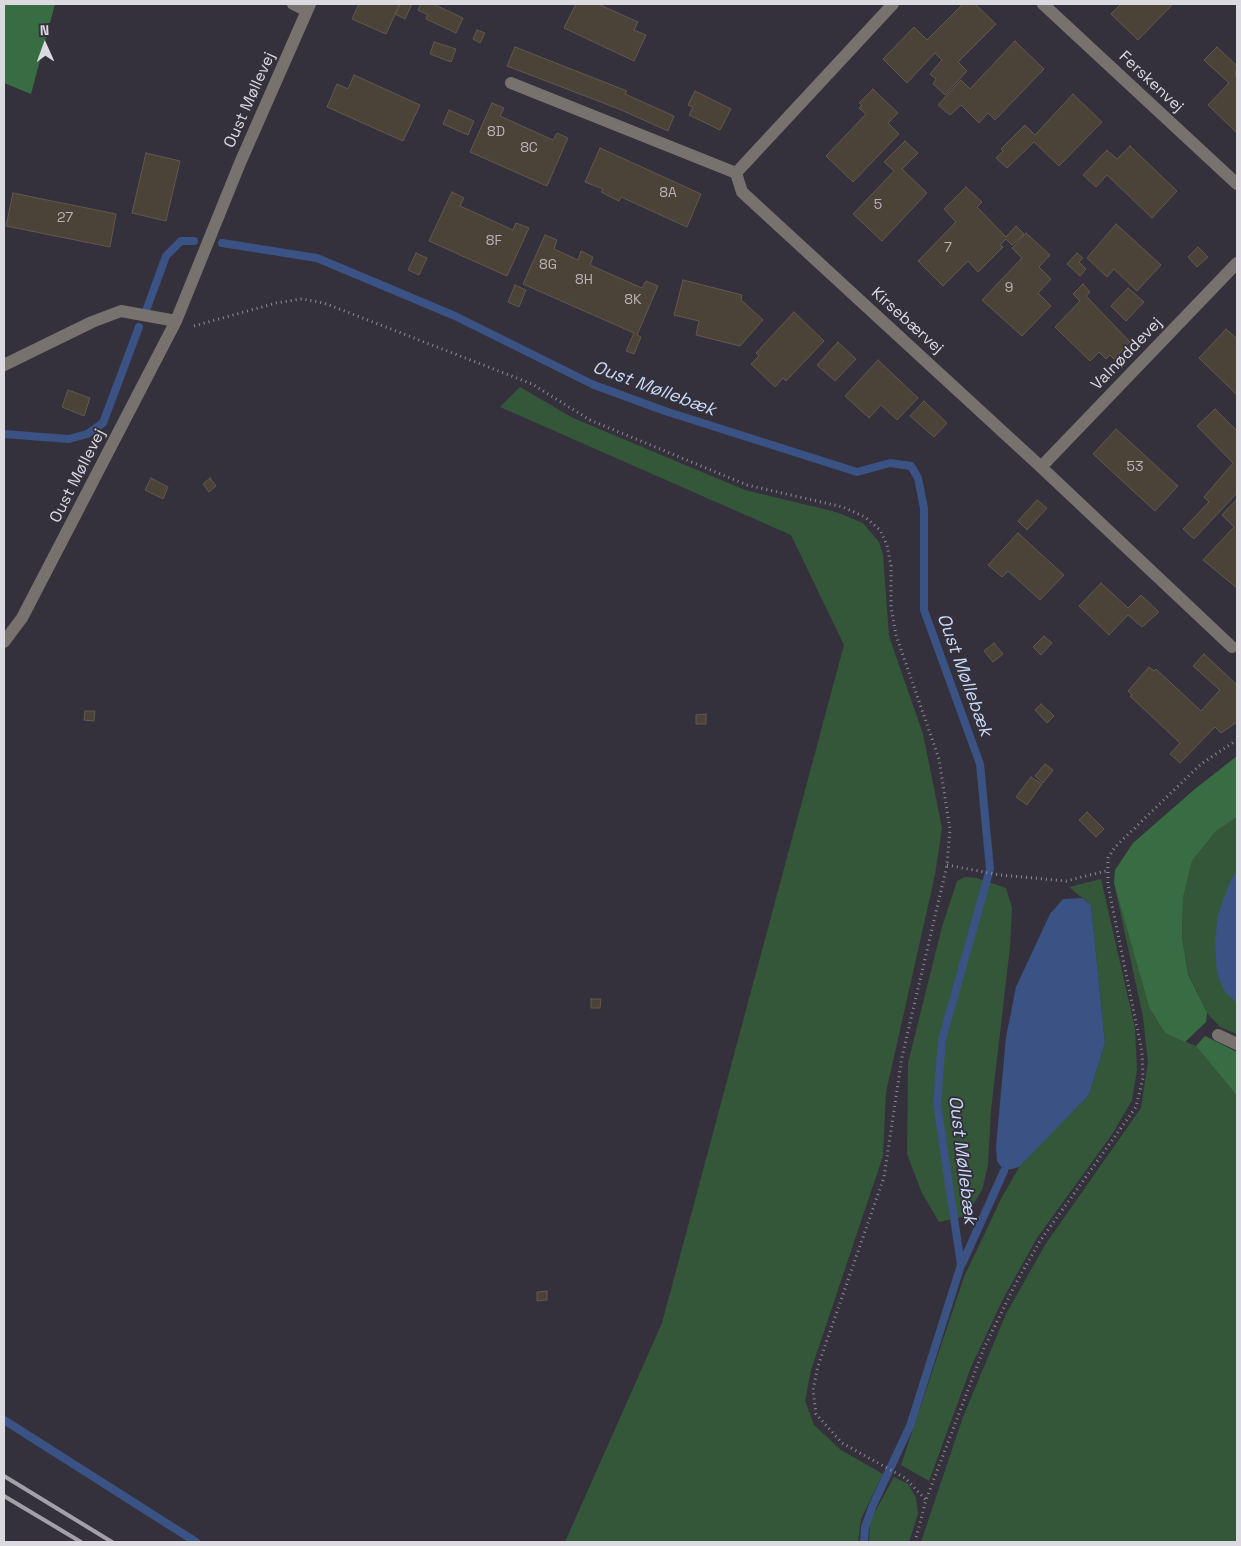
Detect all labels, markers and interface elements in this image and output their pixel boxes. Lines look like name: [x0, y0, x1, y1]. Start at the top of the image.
north arrow: [20, 20, 70, 70]
text: N: [39, 21, 49, 39]
street label: Ferskenvej: [1115, 47, 1187, 117]
street label: Oust Møllevej: [220, 49, 280, 151]
house number: 8D: [487, 124, 505, 140]
house number: 8C: [520, 140, 538, 156]
house number: 8A: [659, 185, 677, 201]
house number: 5: [874, 197, 882, 213]
house number: 27: [57, 210, 73, 226]
house number: 8F: [486, 233, 502, 249]
house number: 7: [944, 240, 952, 256]
house number: 8G: [539, 257, 557, 273]
house number: 8H: [575, 272, 593, 288]
house number: 9: [1005, 280, 1013, 296]
street label: Kirsebærvej: [867, 284, 947, 358]
house number: 8K: [624, 292, 642, 308]
street label: Valnøddevej: [1088, 314, 1166, 394]
water label: Oust Møllebæk: [590, 357, 718, 421]
street label: Oust Møllevej: [46, 426, 110, 526]
house number: 53: [1127, 459, 1143, 475]
water label: Oust Møllebæk: [932, 611, 996, 739]
water label: Oust Møllebæk: [943, 1094, 981, 1226]

